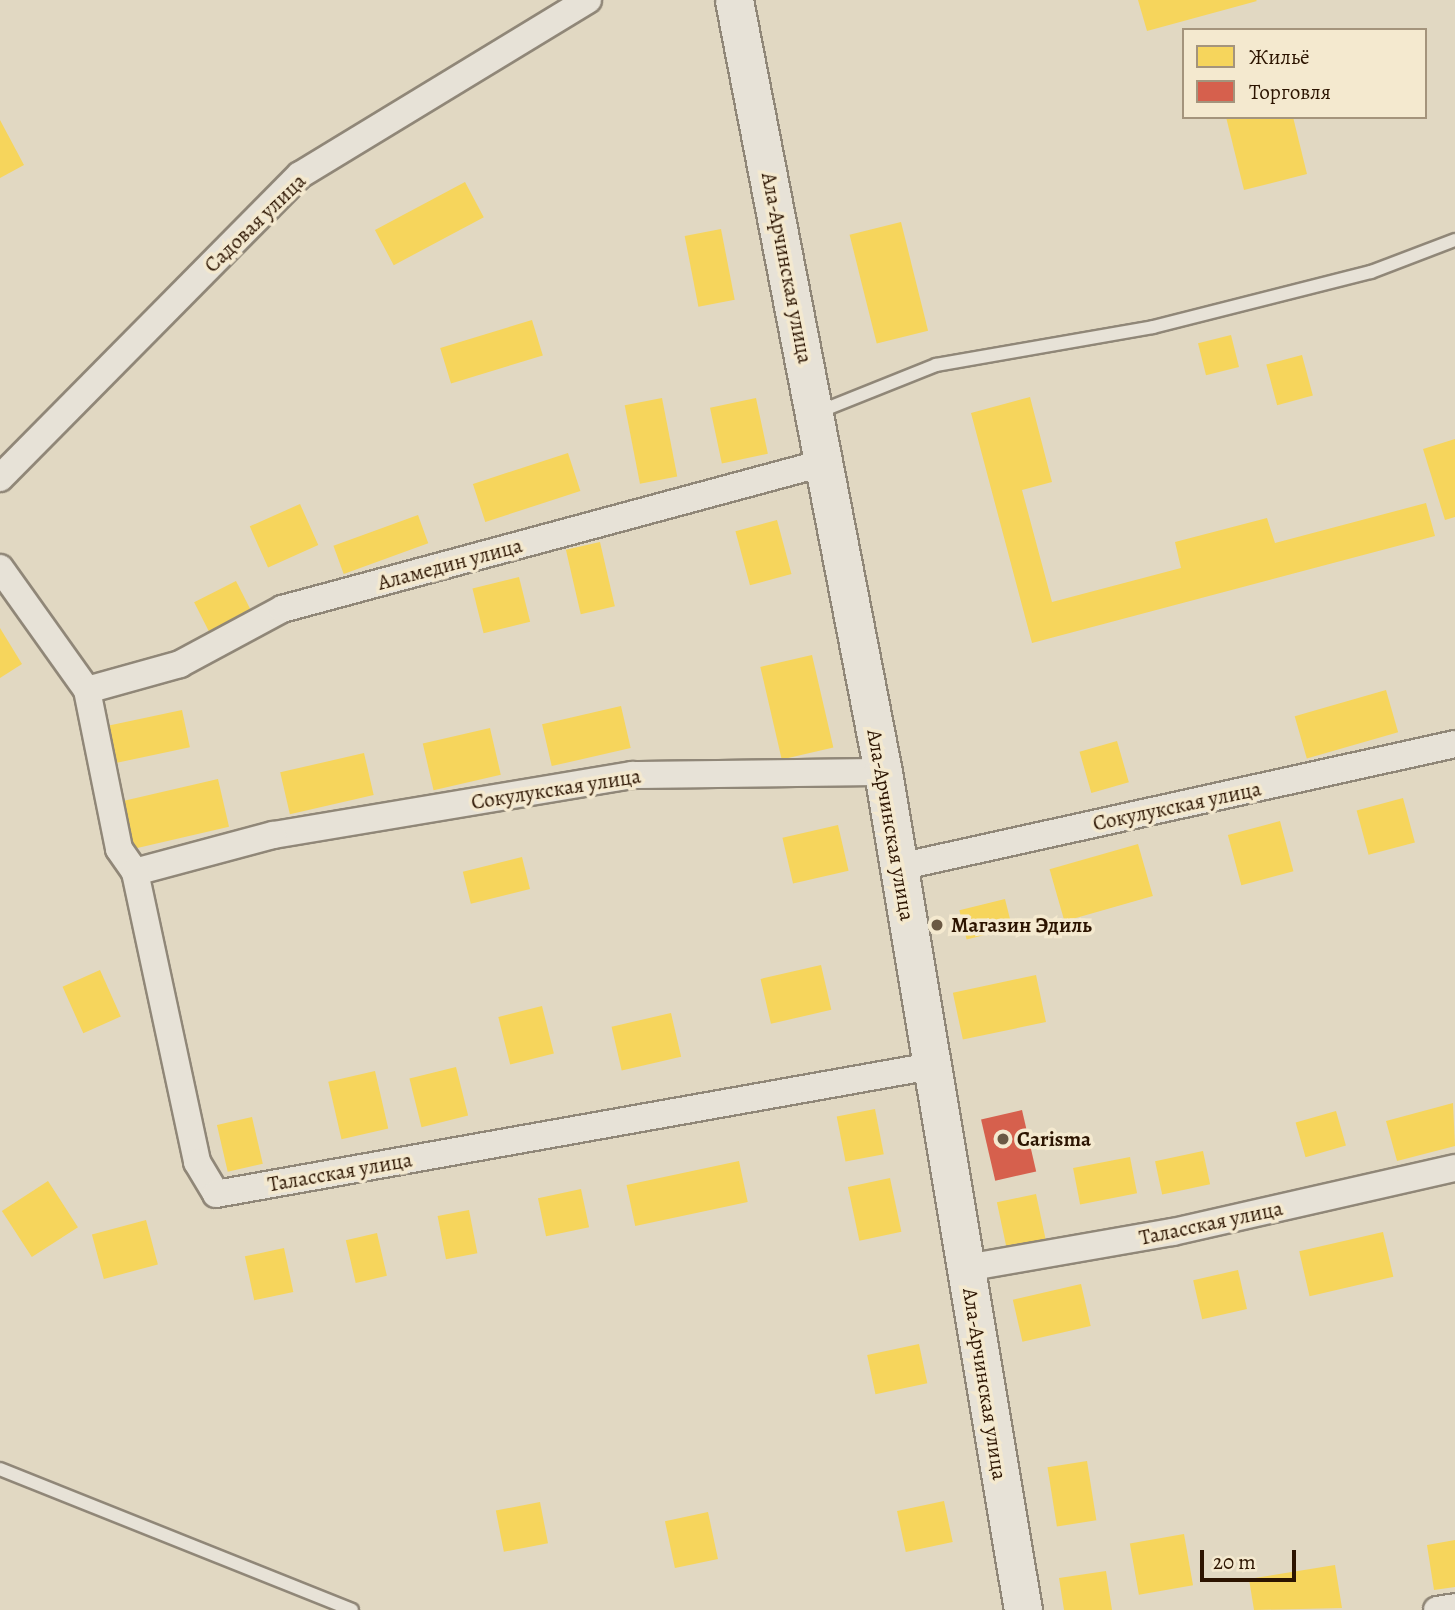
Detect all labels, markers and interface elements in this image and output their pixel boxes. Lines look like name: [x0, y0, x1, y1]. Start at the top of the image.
legend: [1182, 28, 1427, 119]
text: Жильё: [1249, 43, 1310, 71]
text: Торговля: [1249, 78, 1331, 106]
street label: Садовая улица: [199, 168, 311, 278]
street label: Ала-Арчинская улица: [756, 170, 818, 366]
street label: Аламедин улица: [375, 533, 525, 595]
street label: Ала-Арчинская улица: [862, 727, 920, 923]
street label: Сокулукская улица: [469, 763, 643, 815]
street label: Сокулукская улица: [1091, 776, 1263, 836]
place label: Магазин Эдиль: [951, 912, 1092, 938]
marker: Магазин Эдиль: [929, 917, 945, 933]
place label: Carisma: [1017, 1126, 1091, 1152]
marker: Carisma: [995, 1131, 1011, 1147]
street label: Таласская улица: [266, 1147, 414, 1197]
street label: Таласская улица: [1137, 1195, 1285, 1251]
street label: Ала-Арчинская улица: [957, 1286, 1013, 1482]
scale bar: [1203, 1536, 1299, 1580]
text: 20 m: [1213, 1548, 1256, 1576]

